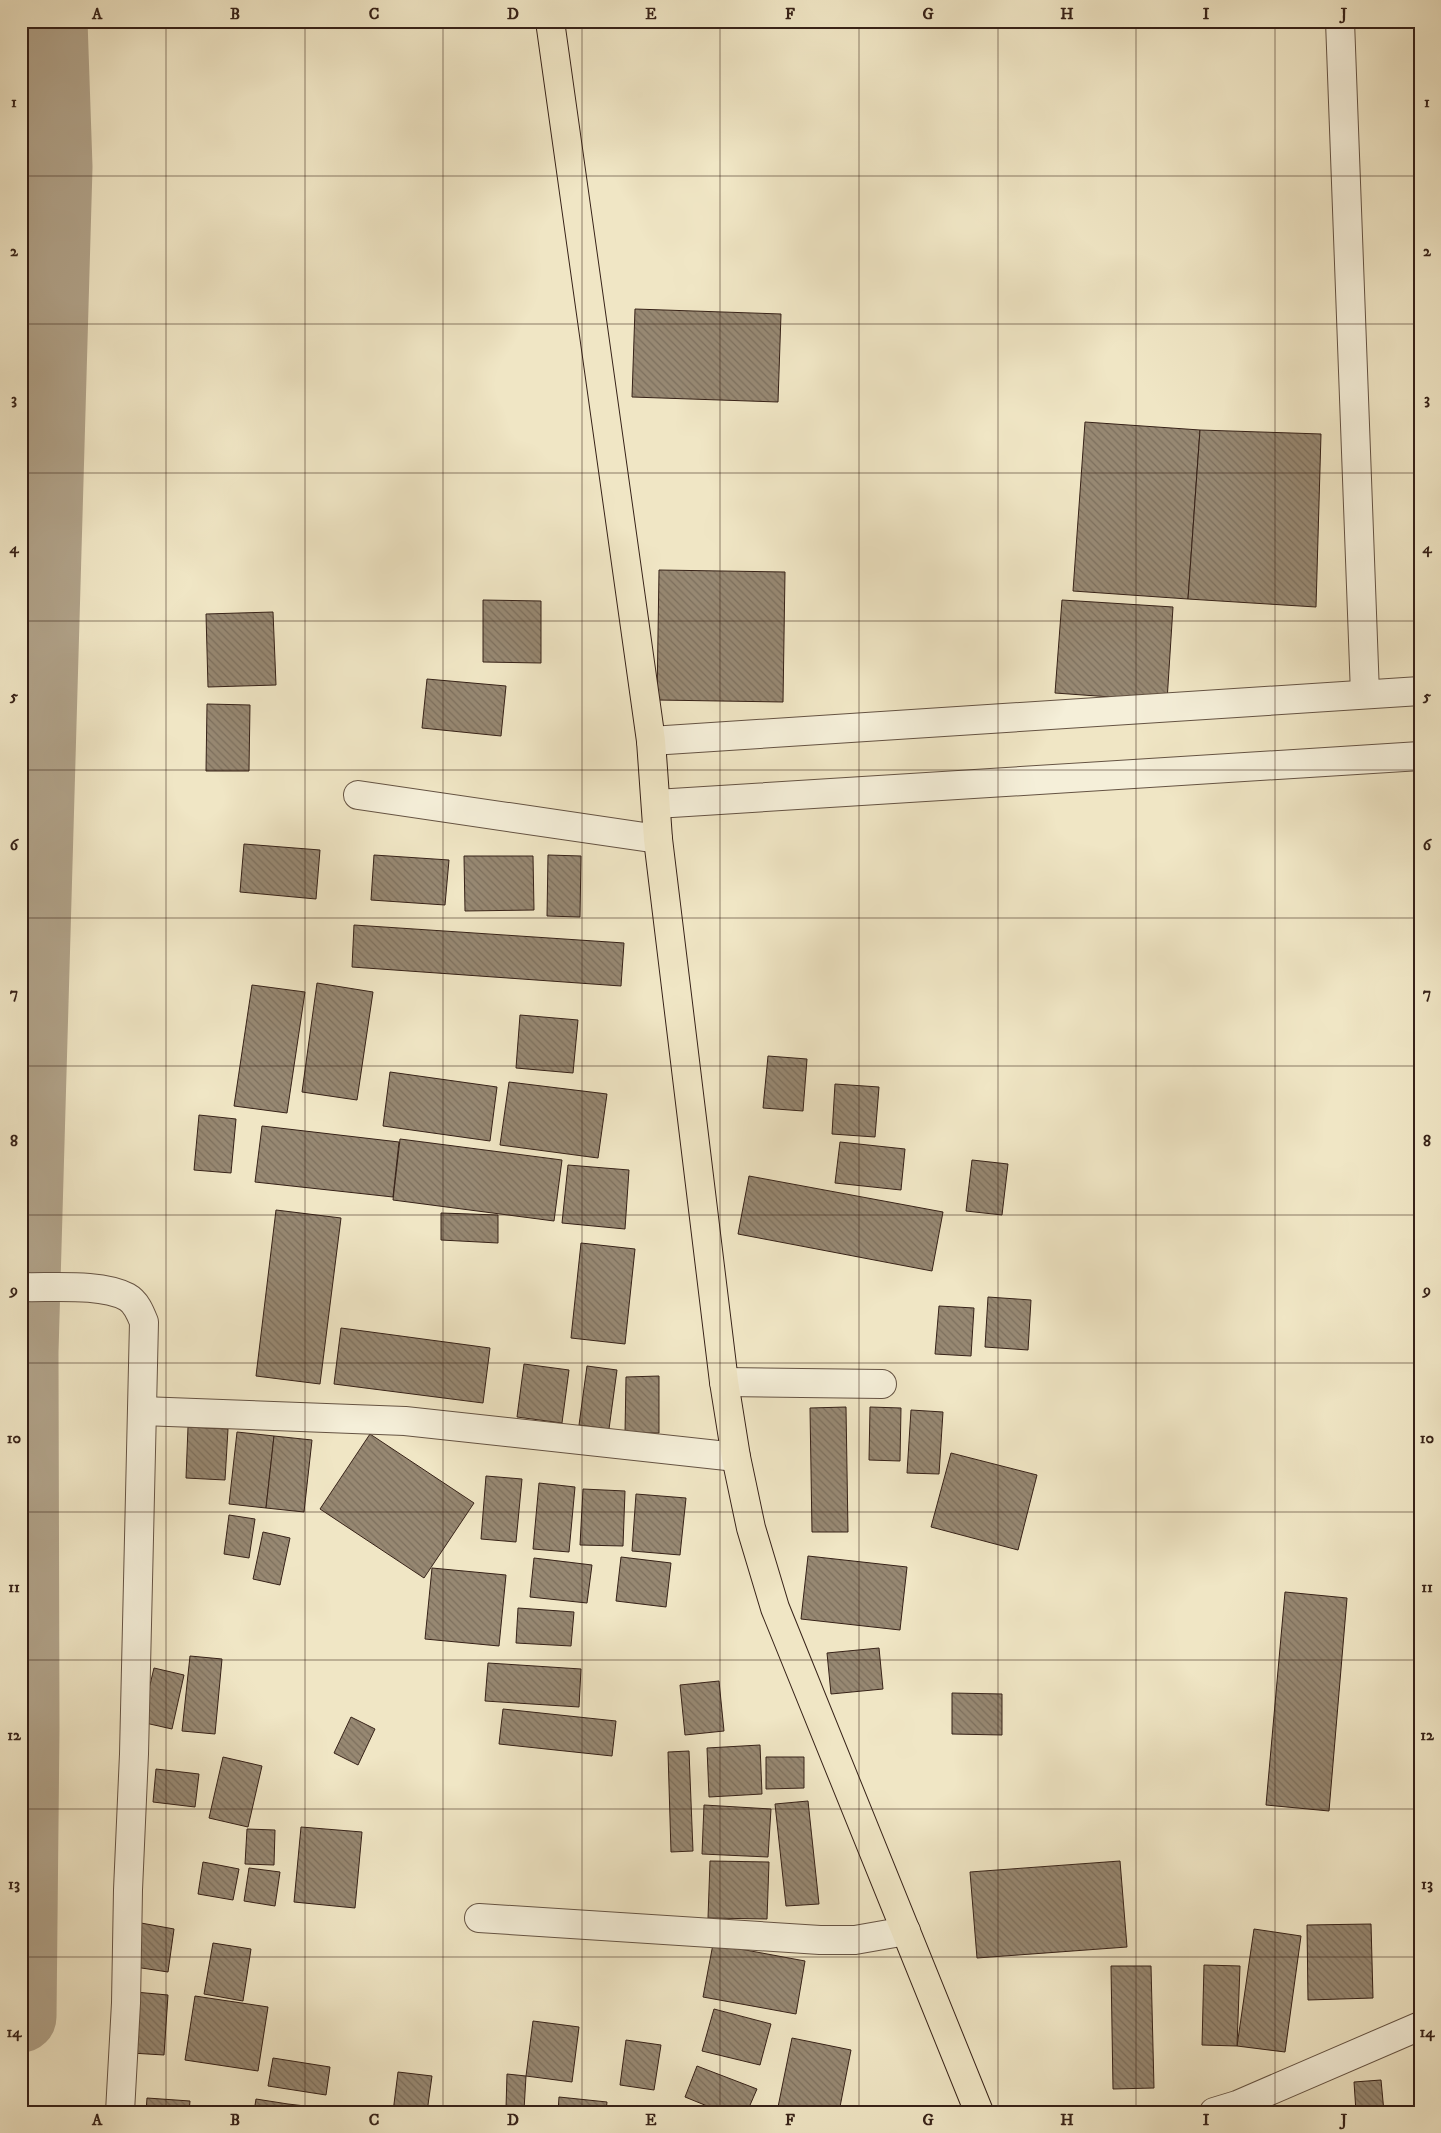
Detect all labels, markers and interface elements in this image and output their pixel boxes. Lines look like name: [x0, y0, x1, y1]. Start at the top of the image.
text: A: [91, 4, 103, 24]
text: B: [230, 4, 240, 24]
text: C: [369, 4, 379, 24]
text: D: [507, 4, 519, 24]
text: E: [645, 4, 657, 24]
text: F: [785, 4, 795, 24]
text: G: [922, 4, 934, 24]
text: H: [1060, 4, 1074, 24]
text: I: [1203, 4, 1210, 24]
text: J: [1339, 4, 1348, 24]
text: 1: [11, 92, 17, 112]
text: 1: [1424, 92, 1430, 112]
text: 2: [10, 241, 19, 261]
text: 2: [1423, 241, 1432, 261]
text: 3: [11, 389, 17, 409]
text: 3: [1424, 389, 1430, 409]
text: 4: [8, 538, 19, 558]
text: 4: [1421, 538, 1432, 558]
text: 5: [9, 686, 18, 706]
text: 5: [1422, 686, 1431, 706]
text: 6: [10, 835, 20, 855]
text: 6: [1423, 835, 1433, 855]
text: 7: [10, 983, 18, 1003]
text: 7: [1423, 983, 1431, 1003]
text: 8: [10, 1131, 18, 1151]
text: 8: [1423, 1131, 1431, 1151]
text: 9: [9, 1280, 18, 1300]
text: 9: [1422, 1280, 1431, 1300]
text: 10: [7, 1428, 22, 1448]
text: 10: [1420, 1428, 1435, 1448]
text: 11: [8, 1577, 20, 1597]
text: 11: [1421, 1577, 1433, 1597]
text: 12: [7, 1725, 22, 1745]
text: 12: [1420, 1725, 1435, 1745]
text: 13: [8, 1874, 20, 1894]
text: 13: [1421, 1874, 1433, 1894]
text: 14: [6, 2022, 22, 2042]
text: 14: [1419, 2022, 1435, 2042]
text: A: [91, 2110, 103, 2130]
text: B: [230, 2110, 240, 2130]
text: C: [369, 2110, 379, 2130]
text: D: [507, 2110, 519, 2130]
text: E: [645, 2110, 657, 2130]
text: F: [785, 2110, 795, 2130]
text: G: [922, 2110, 934, 2130]
text: H: [1060, 2110, 1074, 2130]
text: I: [1203, 2110, 1210, 2130]
text: J: [1339, 2110, 1348, 2130]

